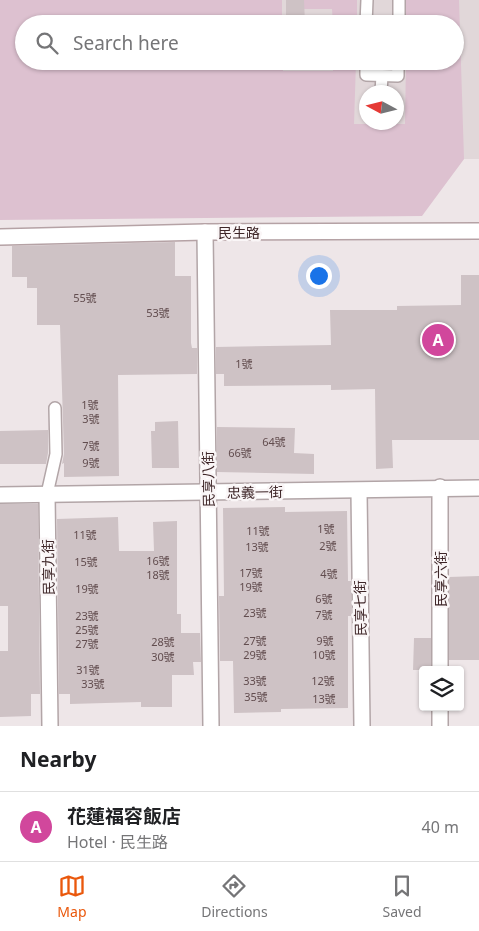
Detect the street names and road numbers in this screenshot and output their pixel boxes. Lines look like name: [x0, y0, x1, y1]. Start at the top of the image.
street label: 民生路: [218, 223, 260, 242]
street label: 民享八街: [198, 451, 218, 507]
street label: 忠義一街: [227, 482, 283, 502]
street label: 民享九街: [38, 539, 58, 595]
street label: 民享六街: [431, 551, 450, 607]
street label: 民享七街: [350, 580, 370, 636]

